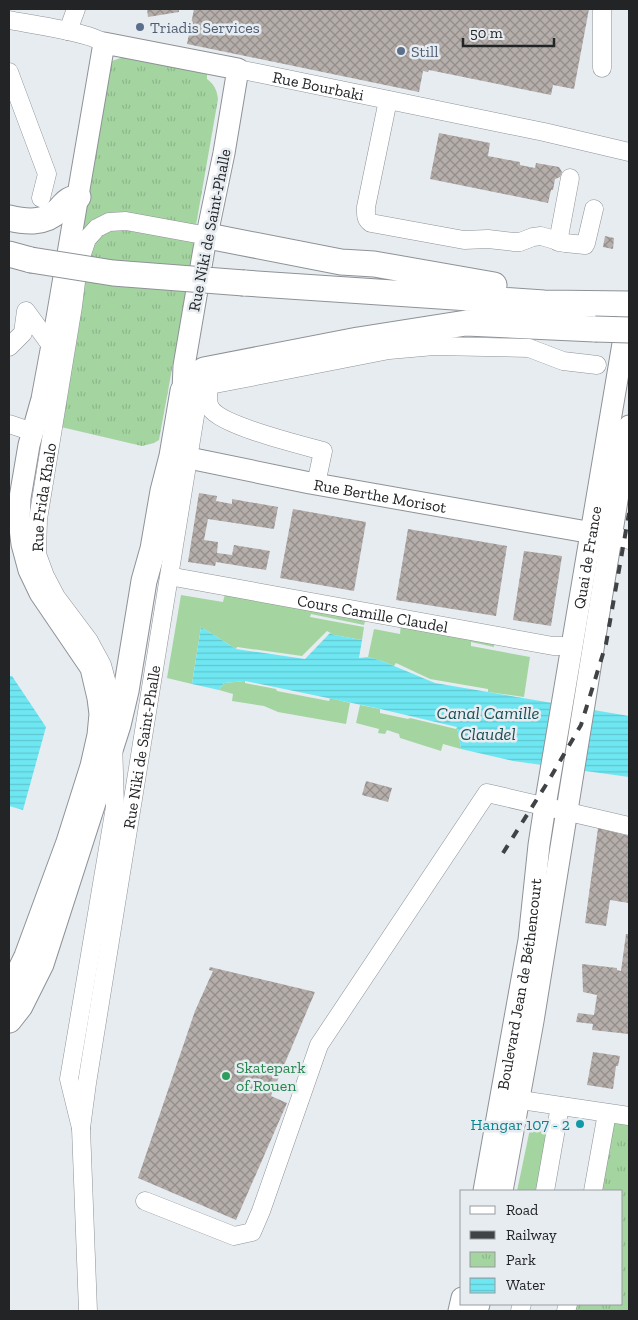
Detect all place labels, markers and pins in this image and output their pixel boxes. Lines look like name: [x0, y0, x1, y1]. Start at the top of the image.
place label: Triadis Services: [150, 18, 260, 37]
marker: Triadis Services: [134, 21, 146, 33]
place label: Still: [411, 42, 438, 61]
marker: Still: [395, 45, 407, 57]
place label: Skatepark of Rouen: [236, 1058, 306, 1095]
marker: Skatepark of Rouen: [220, 1070, 232, 1082]
place label: Hangar 107 - 2: [471, 1115, 570, 1134]
marker: Hangar 107 - 2: [574, 1118, 586, 1130]

